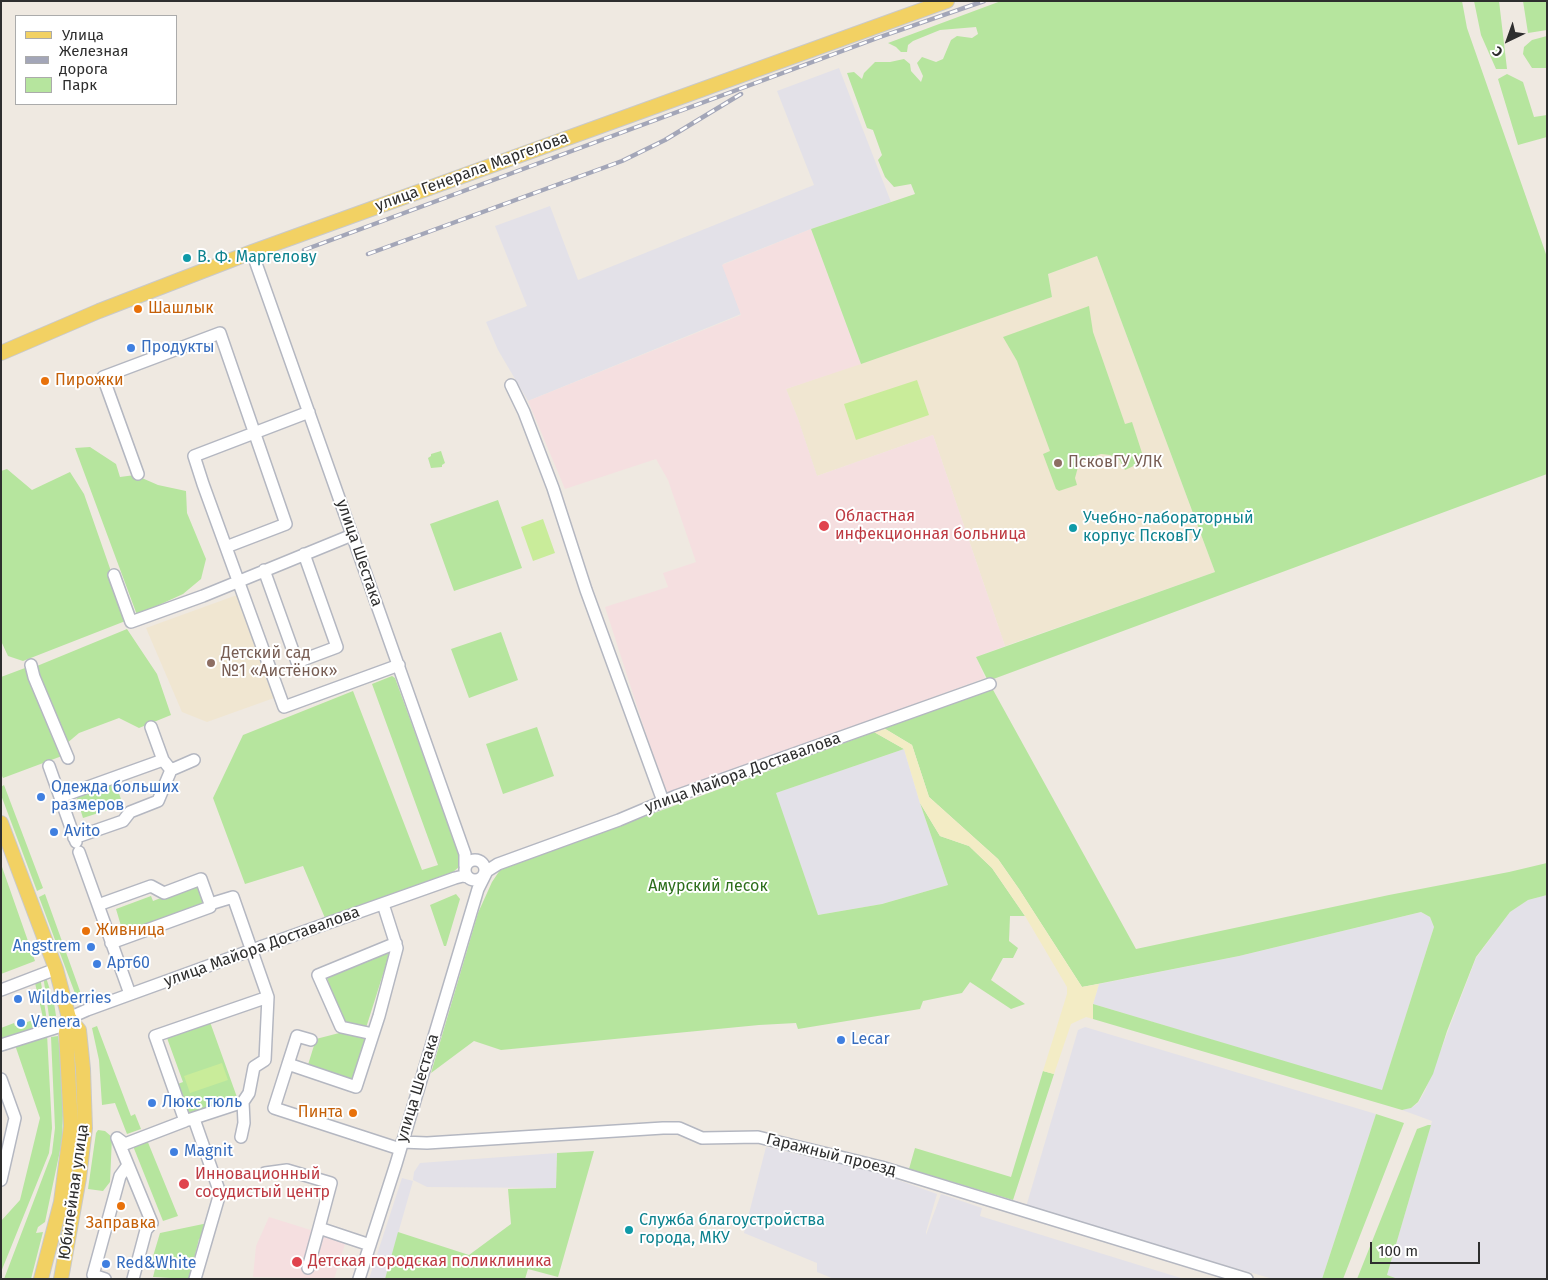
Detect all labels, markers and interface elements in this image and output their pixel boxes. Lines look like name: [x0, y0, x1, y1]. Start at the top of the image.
legend: [15, 15, 178, 105]
north arrow: [1483, 15, 1533, 65]
text: Улица: [62, 26, 104, 44]
text: Железная дорога: [59, 42, 128, 78]
text: С: [1489, 43, 1506, 61]
text: Парк: [62, 76, 97, 94]
street label: улица Генерала Маргелова: [373, 128, 571, 216]
place label: В. Ф. Маргелову: [197, 248, 317, 268]
marker: В. Ф. Маргелову: [181, 252, 193, 264]
place label: Шашлык: [148, 299, 214, 319]
marker: Шашлык: [132, 303, 144, 315]
place label: Продукты: [141, 338, 215, 358]
marker: Продукты: [125, 342, 137, 354]
place label: Пирожки: [55, 371, 124, 391]
marker: Пирожки: [39, 375, 51, 387]
place label: ПсковГУ УЛК: [1068, 453, 1162, 473]
marker: ПсковГУ УЛК: [1052, 457, 1064, 469]
street label: улица Шестака: [332, 497, 386, 609]
place label: Областная инфекционная больница: [835, 507, 1026, 545]
place label: Учебно-лабораторный корпус ПсковГУ: [1083, 509, 1254, 547]
marker: Областная инфекционная больница: [817, 519, 831, 533]
marker: Учебно-лабораторный корпус ПсковГУ: [1067, 522, 1079, 534]
place label: Детский сад №1 «Аистёнок»: [221, 644, 337, 682]
marker: Детский сад №1 «Аистёнок»: [205, 657, 217, 669]
street label: улица Майора Доставалова: [642, 729, 844, 817]
place label: Одежда больших размеров: [51, 778, 179, 816]
marker: Одежда больших размеров: [35, 791, 47, 803]
place label: Avito: [64, 822, 100, 842]
marker: Avito: [48, 826, 60, 838]
park label: Амурский лесок: [648, 877, 768, 897]
street label: улица Майора Доставалова: [161, 903, 363, 991]
place label: Живница: [96, 921, 165, 941]
marker: Живница: [80, 925, 92, 937]
place label: Angstrem: [13, 937, 81, 957]
marker: Angstrem: [85, 941, 97, 953]
place label: Арт60: [107, 954, 150, 974]
marker: Арт60: [91, 958, 103, 970]
place label: Wildberries: [28, 989, 111, 1009]
marker: Wildberries: [12, 993, 24, 1005]
place label: Venera: [31, 1013, 81, 1033]
marker: Venera: [15, 1017, 27, 1029]
place label: Lecar: [851, 1030, 890, 1050]
street label: улица Шестака: [392, 1032, 444, 1144]
marker: Lecar: [835, 1034, 847, 1046]
place label: Люкс тюль: [162, 1093, 242, 1113]
marker: Люкс тюль: [146, 1097, 158, 1109]
place label: Пинта: [298, 1103, 343, 1123]
marker: Пинта: [347, 1107, 359, 1119]
street label: Юбилейная улица: [55, 1123, 93, 1261]
street label: Гаражный проезд: [764, 1130, 898, 1180]
place label: Magnit: [184, 1142, 233, 1162]
marker: Magnit: [168, 1146, 180, 1158]
place label: Инновационный сосудистый центр: [195, 1165, 330, 1203]
marker: Инновационный сосудистый центр: [177, 1177, 191, 1191]
marker: Заправка: [115, 1200, 127, 1212]
place label: Служба благоустройства города, МКУ: [639, 1211, 825, 1249]
place label: Заправка: [86, 1214, 156, 1234]
marker: Служба благоустройства города, МКУ: [623, 1224, 635, 1236]
scale bar: [1373, 1232, 1483, 1264]
text: 100 m: [1378, 1242, 1418, 1260]
place label: Детская городская поликлиника: [308, 1252, 552, 1272]
place label: Red&White: [116, 1254, 197, 1274]
marker: Детская городская поликлиника: [290, 1255, 304, 1269]
marker: Red&White: [100, 1258, 112, 1270]

